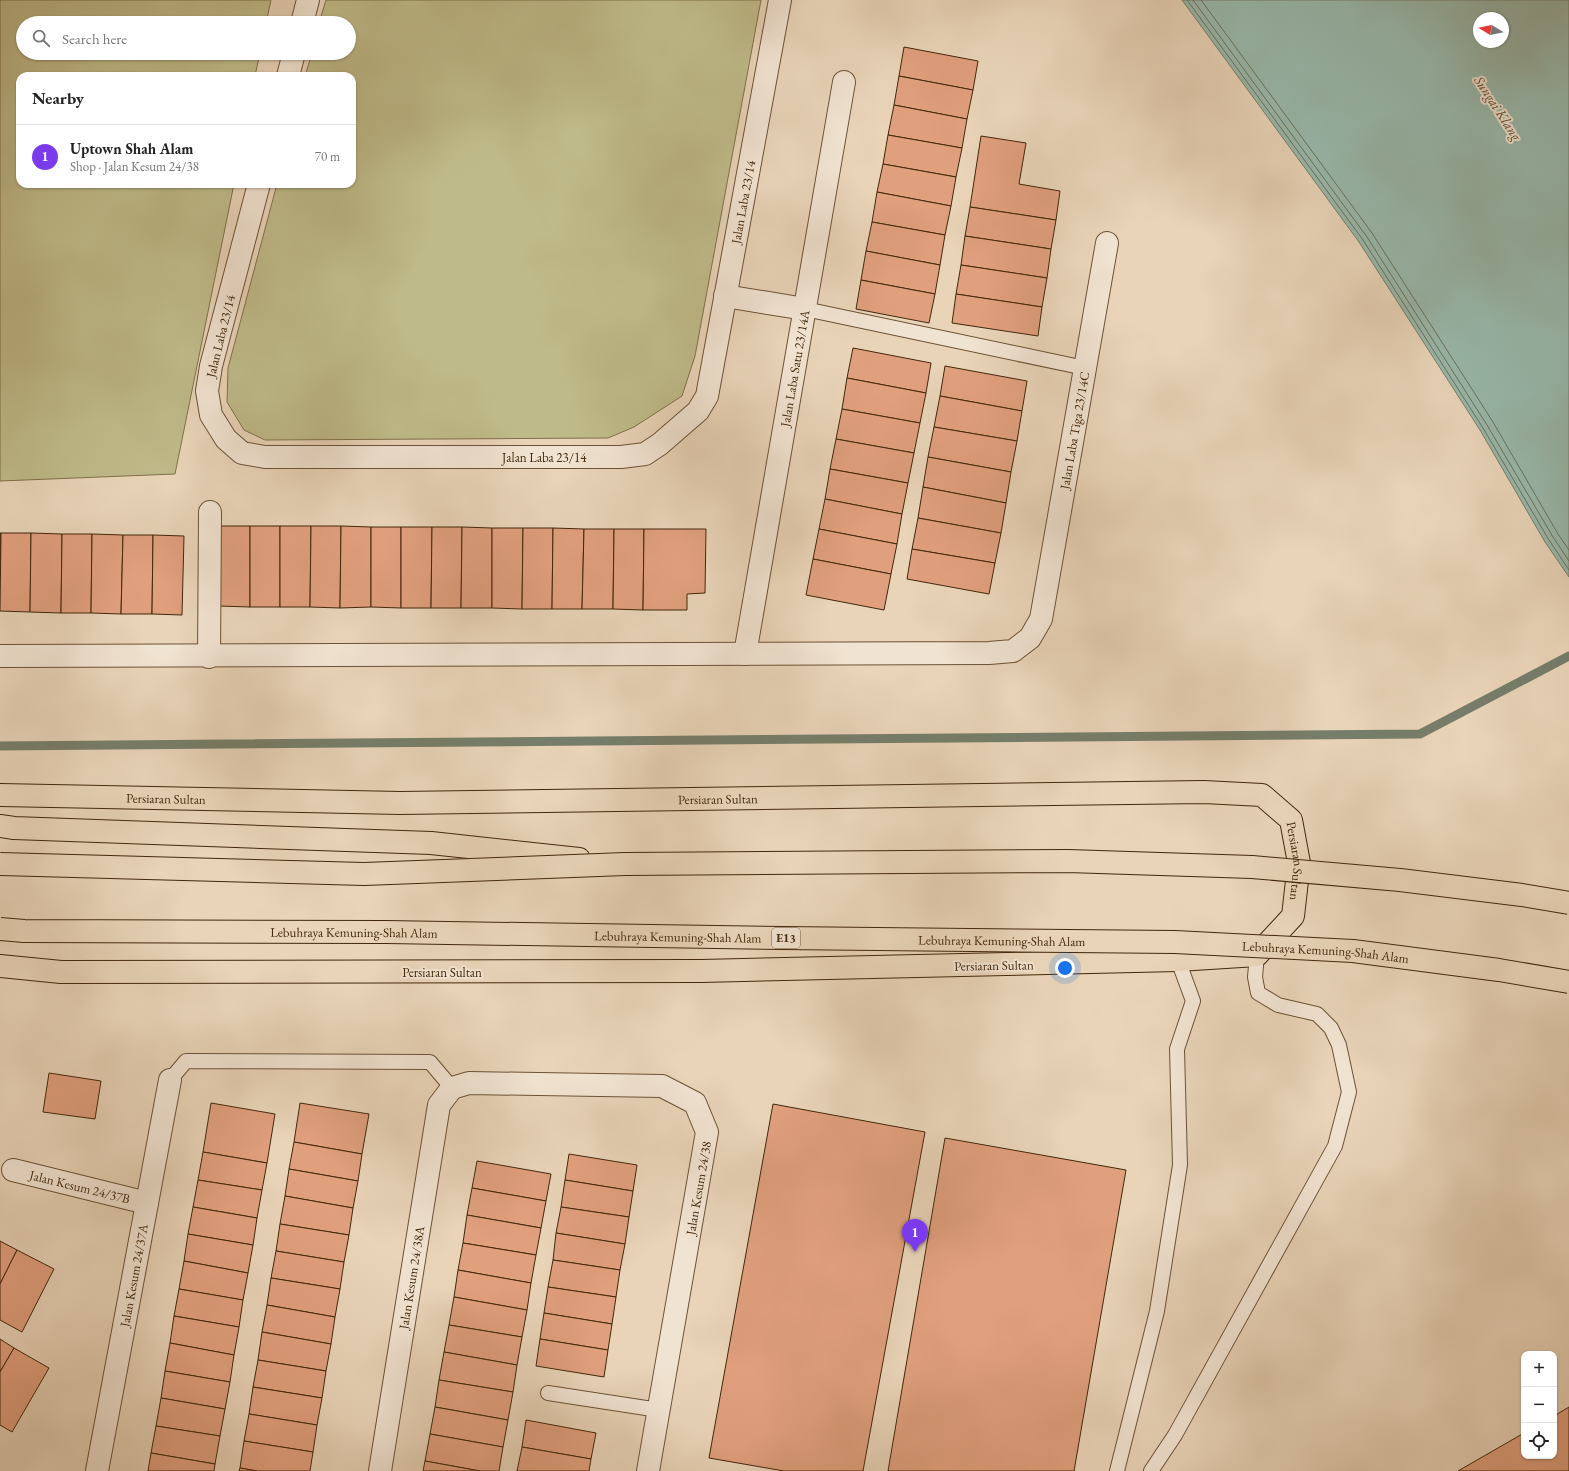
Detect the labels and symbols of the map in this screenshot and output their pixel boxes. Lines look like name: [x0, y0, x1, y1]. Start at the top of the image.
north arrow: [1473, 12, 1509, 48]
water label: Sungai Klang: [1470, 71, 1526, 145]
street label: Jalan Laba 23/14: [727, 158, 759, 246]
street label: Jalan Laba 23/14: [202, 292, 239, 380]
street label: Jalan Laba Satu 23/14A: [776, 308, 814, 429]
street label: Jalan Laba Tiga 23/14C: [1056, 370, 1093, 492]
street label: Jalan Laba 23/14: [501, 449, 587, 466]
street label: Persiaran Sultan: [126, 790, 206, 808]
street label: Persiaran Sultan: [678, 790, 758, 808]
street label: Persiaran Sultan: [1282, 820, 1307, 901]
street label: Lebuhraya Kemuning-Shah Alam: [270, 924, 438, 942]
street label: Lebuhraya Kemuning-Shah Alam: [594, 927, 762, 947]
road number: E13: [772, 928, 800, 948]
street label: Lebuhraya Kemuning-Shah Alam: [918, 931, 1086, 950]
street label: Lebuhraya Kemuning-Shah Alam: [1242, 937, 1410, 967]
street label: Persiaran Sultan: [954, 956, 1034, 975]
your location: [1055, 958, 1075, 978]
street label: Persiaran Sultan: [402, 964, 482, 981]
street label: Jalan Kesum 24/38: [682, 1140, 715, 1237]
street label: Jalan Kesum 24/37B: [27, 1166, 132, 1208]
pin: 1: [902, 1219, 928, 1252]
street label: Jalan Kesum 24/37A: [116, 1222, 152, 1329]
street label: Jalan Kesum 24/38A: [395, 1224, 429, 1331]

